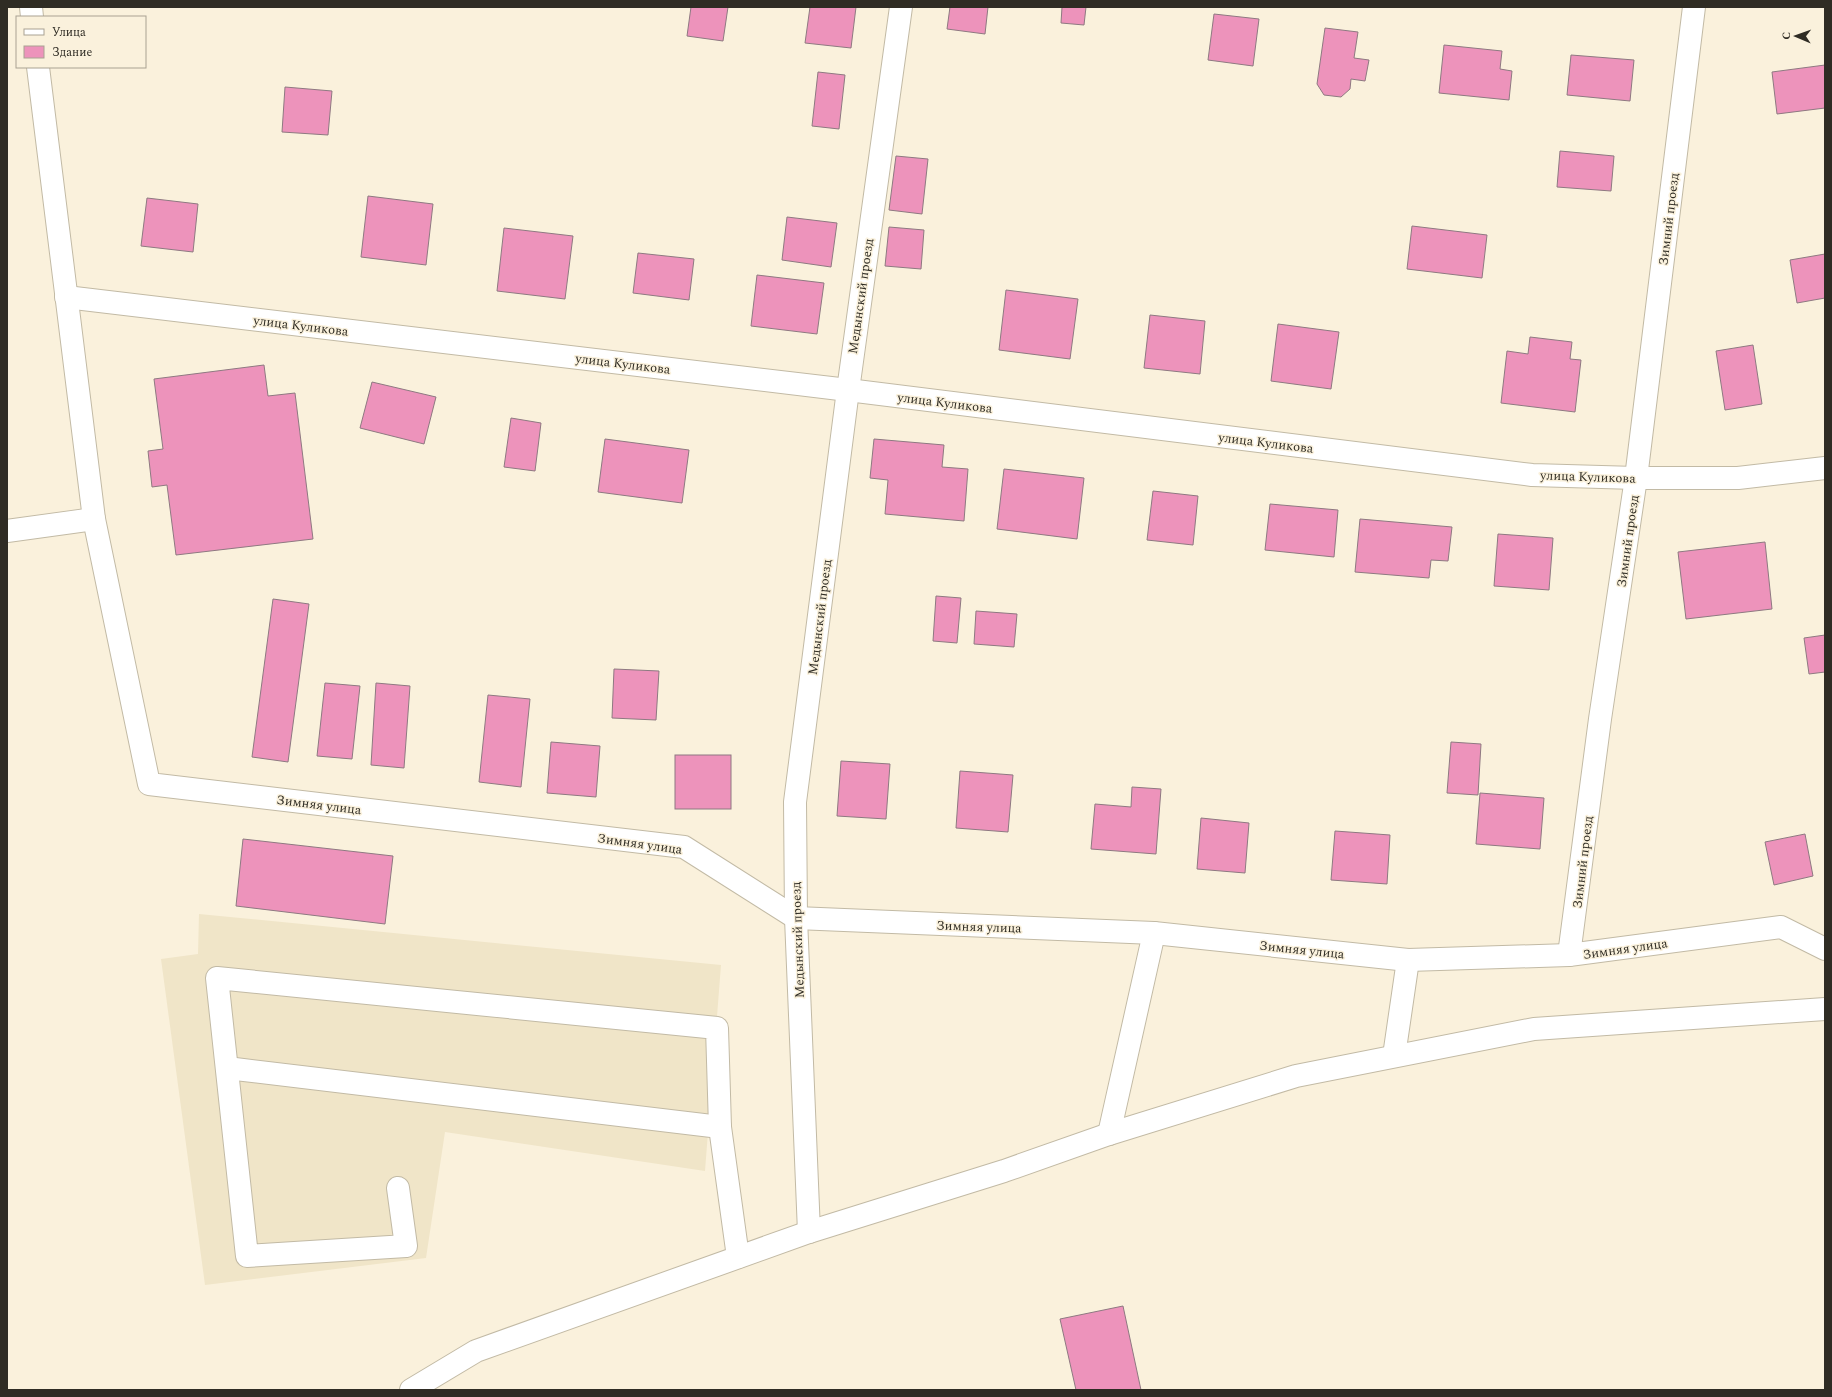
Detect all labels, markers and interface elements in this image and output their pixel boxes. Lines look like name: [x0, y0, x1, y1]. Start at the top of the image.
legend: [16, 16, 146, 68]
north arrow: [1776, 16, 1816, 56]
text: Улица: [52, 23, 86, 42]
text: С: [1778, 31, 1795, 40]
text: Здание: [52, 43, 92, 62]
street label: Зимний проезд: [1653, 172, 1685, 267]
street label: Медынский проезд: [843, 237, 879, 355]
street label: улица Куликова: [251, 310, 350, 342]
street label: улица Куликова: [573, 348, 672, 380]
street label: улица Куликова: [895, 387, 994, 419]
street label: улица Куликова: [1216, 427, 1315, 459]
street label: улица Куликова: [1539, 465, 1637, 489]
street label: Зимний проезд: [1612, 494, 1644, 589]
street label: Медынский проезд: [803, 558, 837, 676]
street label: Зимняя улица: [275, 790, 363, 820]
street label: Зимний проезд: [1567, 815, 1599, 910]
street label: Зимняя улица: [596, 828, 684, 860]
street label: Медынский проезд: [786, 881, 810, 999]
street label: Зимняя улица: [936, 916, 1023, 939]
street label: Зимняя улица: [1581, 933, 1669, 965]
street label: Зимняя улица: [1258, 936, 1346, 964]

